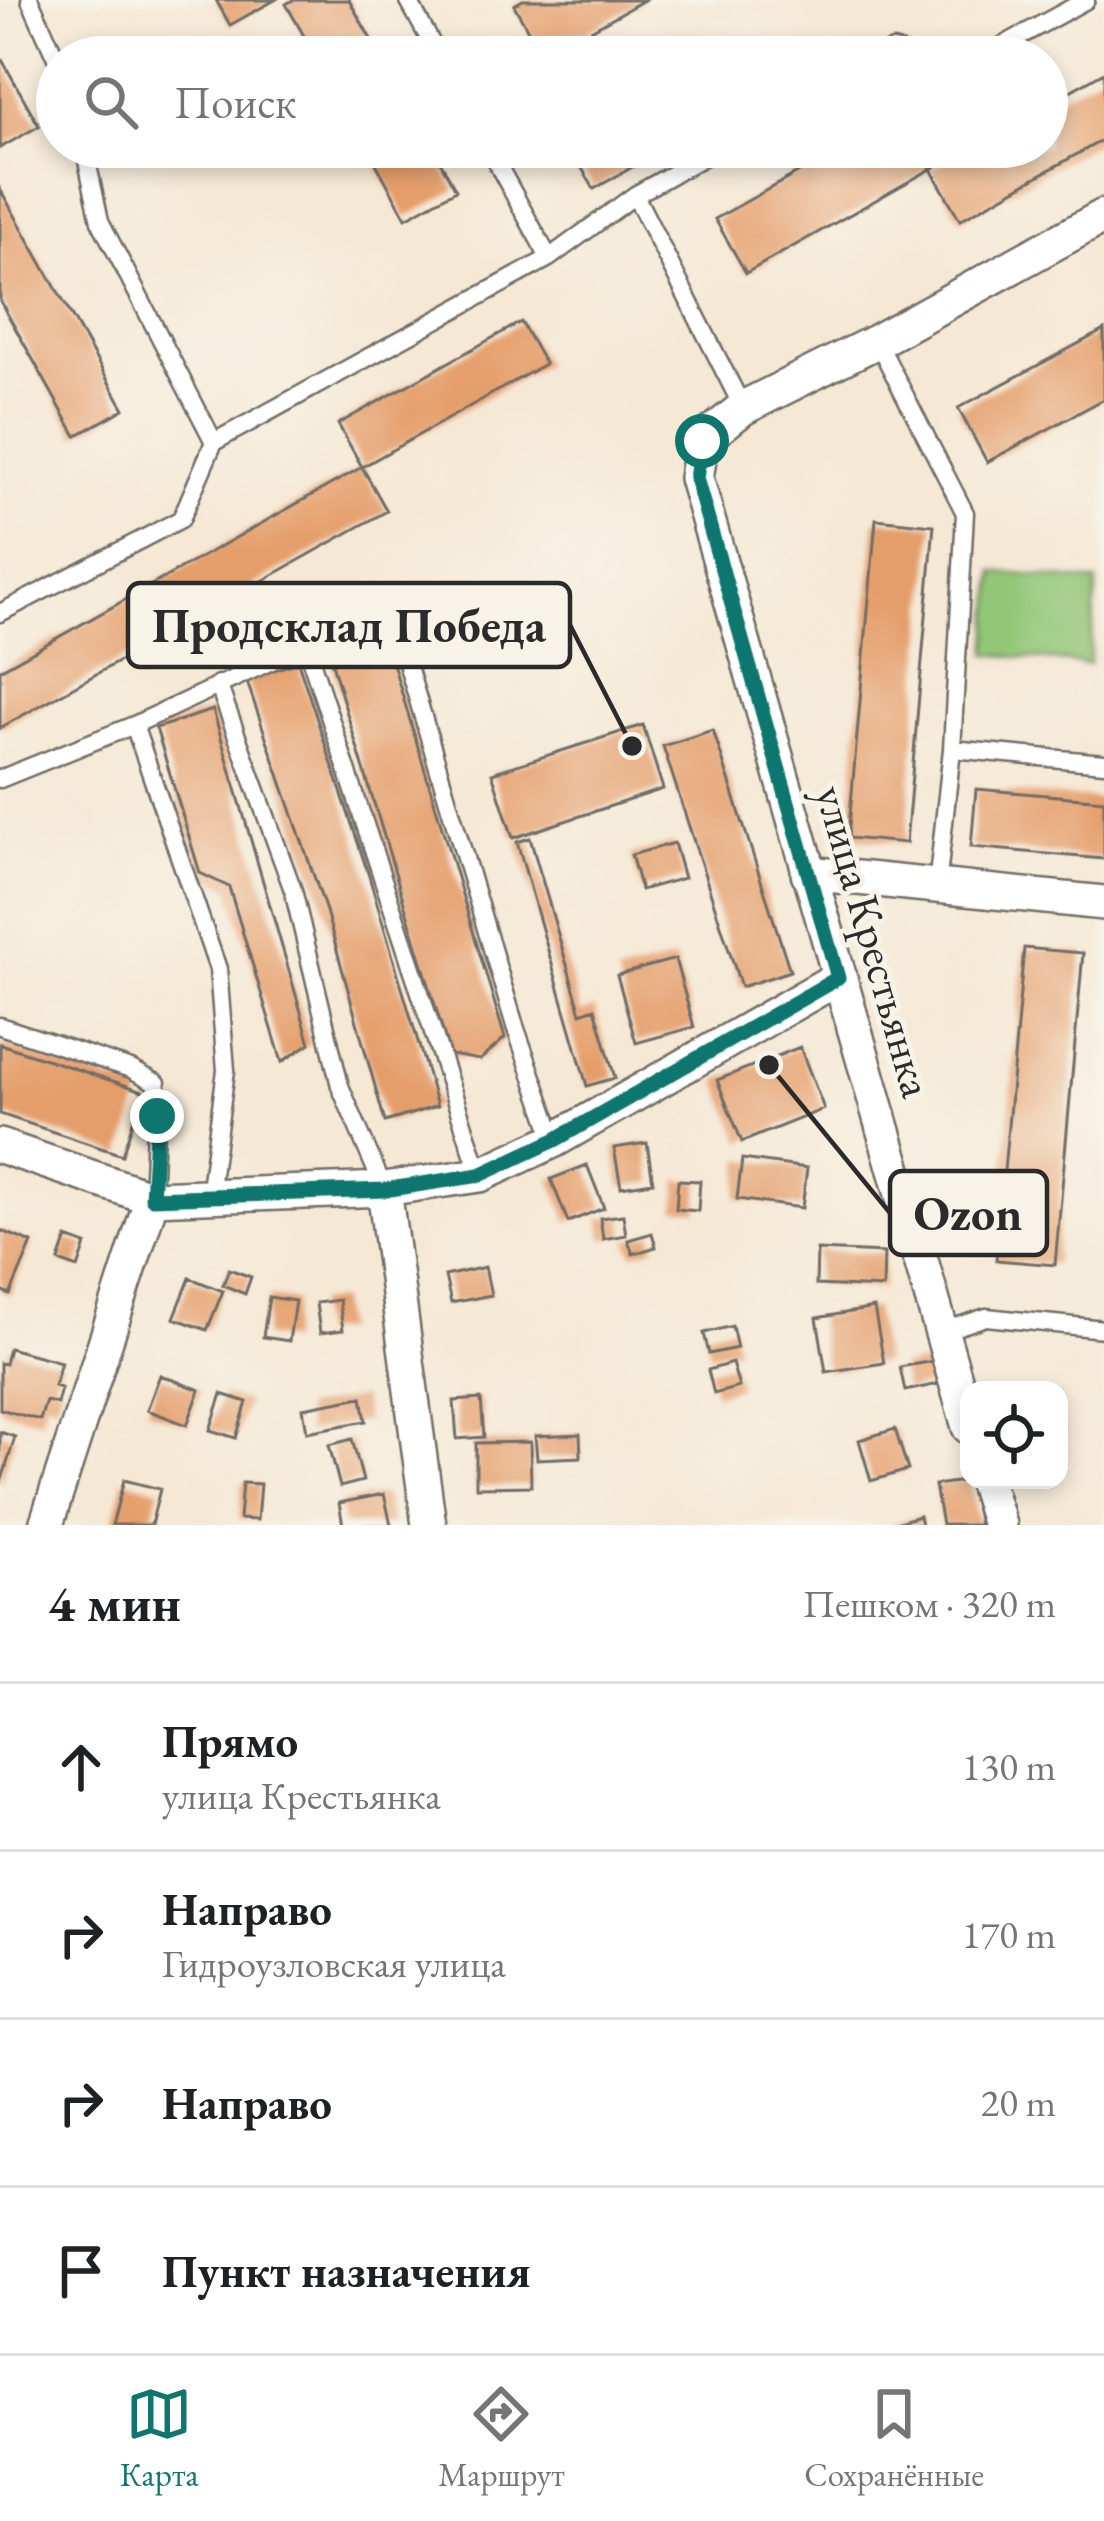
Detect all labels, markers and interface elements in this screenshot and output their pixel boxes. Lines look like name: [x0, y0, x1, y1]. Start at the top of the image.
search box: [36, 36, 1068, 168]
icon: search: [78, 69, 144, 135]
text: Поиск: [174, 73, 296, 131]
route start: [675, 414, 729, 468]
callout: Продсклад Победа: [128, 583, 570, 667]
text: Продсклад Победа: [152, 594, 547, 656]
street label: улица Крестьянка: [803, 778, 947, 1104]
route end: [130, 1089, 184, 1143]
callout: Ozon: [890, 1171, 1047, 1255]
text: Ozon: [914, 1182, 1022, 1244]
map controls: [960, 1381, 1068, 1489]
button: locate: [960, 1381, 1068, 1489]
text: 4 мин: [48, 1570, 181, 1636]
text: Пешком · 320 m: [803, 1578, 1056, 1629]
text: Прямо: [162, 1712, 298, 1770]
icon: ahead: [48, 1734, 114, 1800]
text: 130 m: [962, 1741, 1056, 1792]
text: улица Крестьянка: [162, 1770, 441, 1821]
text: Направо: [162, 1880, 332, 1938]
icon: right: [48, 1902, 114, 1968]
text: 170 m: [962, 1909, 1056, 1960]
text: Гидроузловская улица: [162, 1938, 506, 1989]
icon: right: [48, 2070, 114, 2136]
text: Направо: [162, 2074, 332, 2132]
text: 20 m: [980, 2077, 1056, 2128]
icon: arrive: [48, 2238, 114, 2304]
text: Пункт назначения: [162, 2242, 531, 2300]
tab: Карта: [120, 2381, 199, 2496]
tab: Маршрут: [438, 2381, 565, 2496]
tab: Сохранённые: [804, 2381, 984, 2496]

